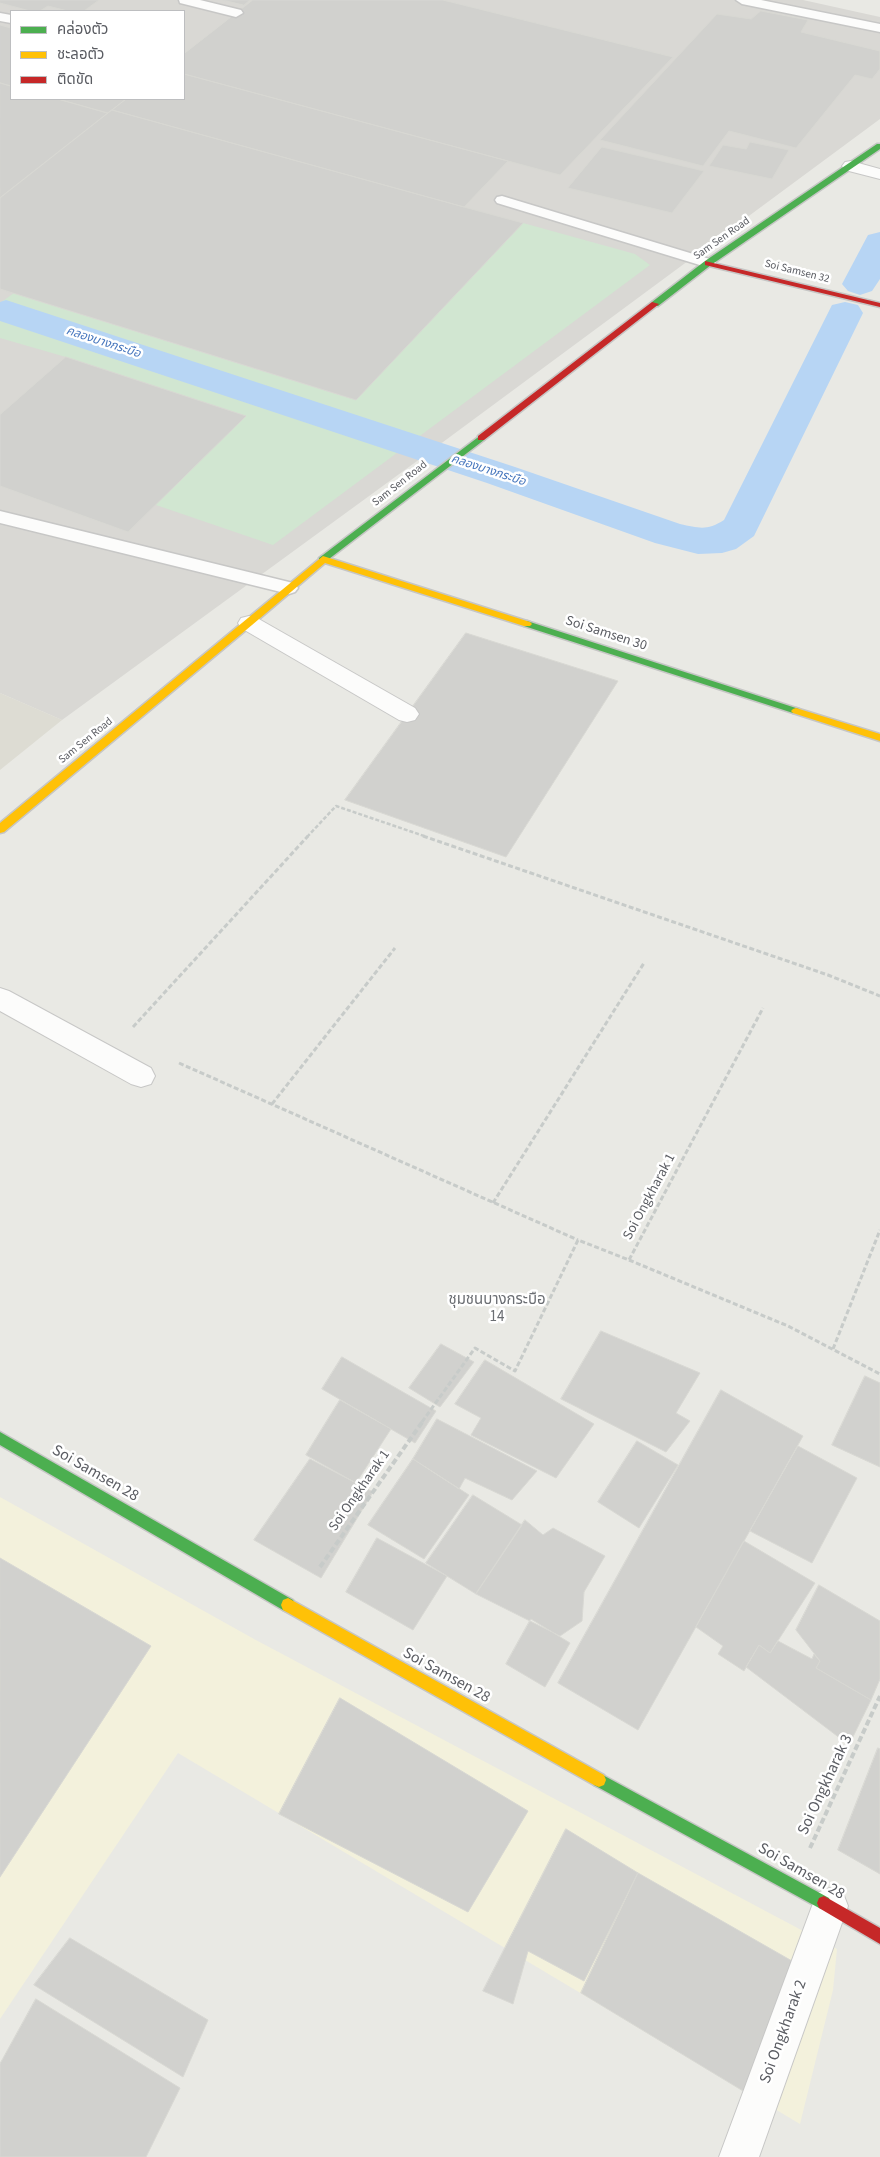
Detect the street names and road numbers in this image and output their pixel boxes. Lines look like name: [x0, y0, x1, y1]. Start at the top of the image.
street label: Sam Sen Road: [691, 215, 753, 263]
street label: Soi Samsen 32: [763, 258, 831, 286]
street label: Sam Sen Road: [370, 459, 430, 509]
street label: Soi Samsen 30: [563, 613, 649, 655]
street label: Sam Sen Road: [56, 715, 116, 767]
street label: Soi Ongkharak 1: [620, 1151, 680, 1243]
street label: Soi Samsen 28: [48, 1442, 142, 1506]
street label: Soi Ongkharak 1: [326, 1447, 394, 1535]
street label: Soi Samsen 28: [399, 1644, 493, 1708]
street label: Soi Ongkharak 3: [794, 1732, 858, 1838]
street label: Soi Samsen 28: [754, 1840, 848, 1904]
street label: Soi Ongkharak 2: [756, 1978, 812, 2086]

